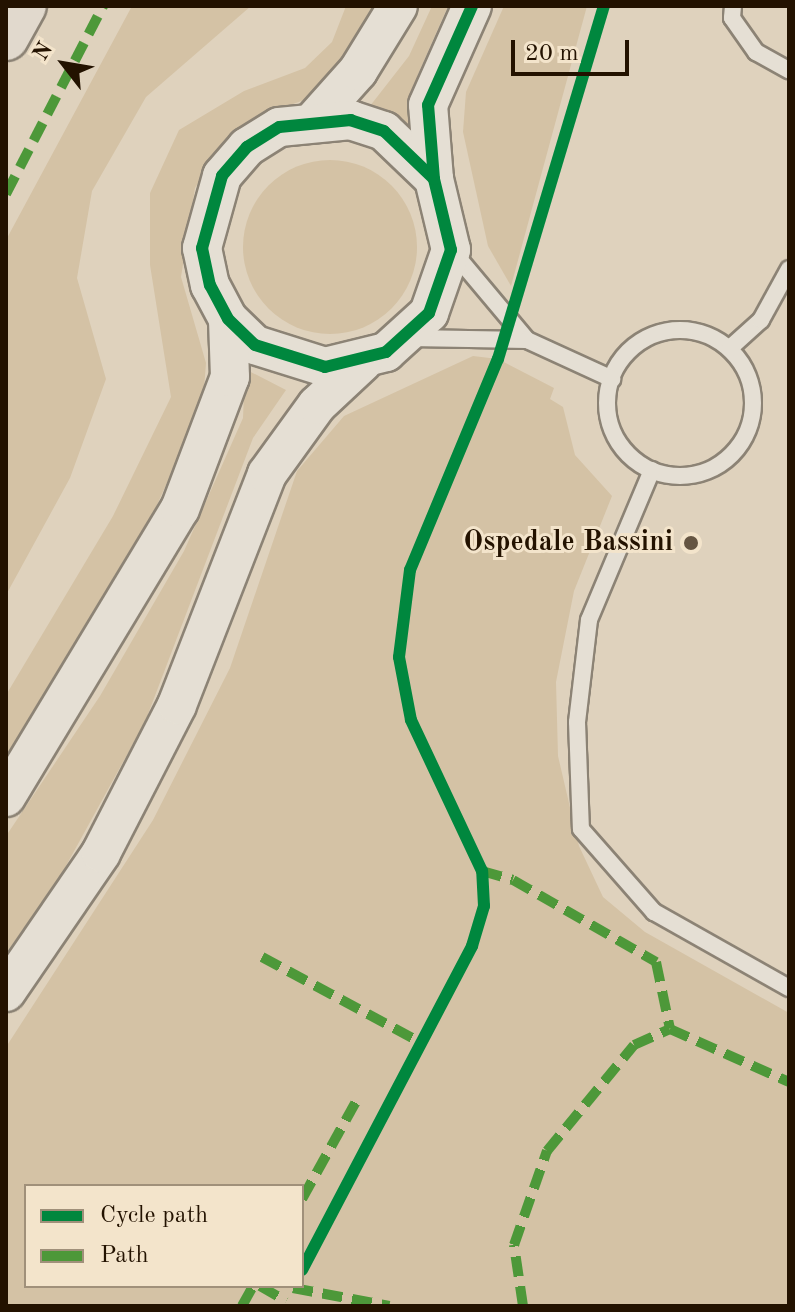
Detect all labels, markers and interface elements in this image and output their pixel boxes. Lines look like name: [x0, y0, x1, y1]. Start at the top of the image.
north arrow: [24, 24, 104, 104]
scale bar: [515, 24, 633, 74]
text: N: [30, 39, 57, 65]
text: 20 m: [525, 42, 579, 66]
place label: Ospedale Bassini: [463, 526, 673, 560]
marker: Ospedale Bassini: [680, 532, 702, 554]
legend: [24, 1184, 304, 1288]
text: Cycle path: [100, 1204, 208, 1228]
text: Path: [100, 1244, 149, 1268]

